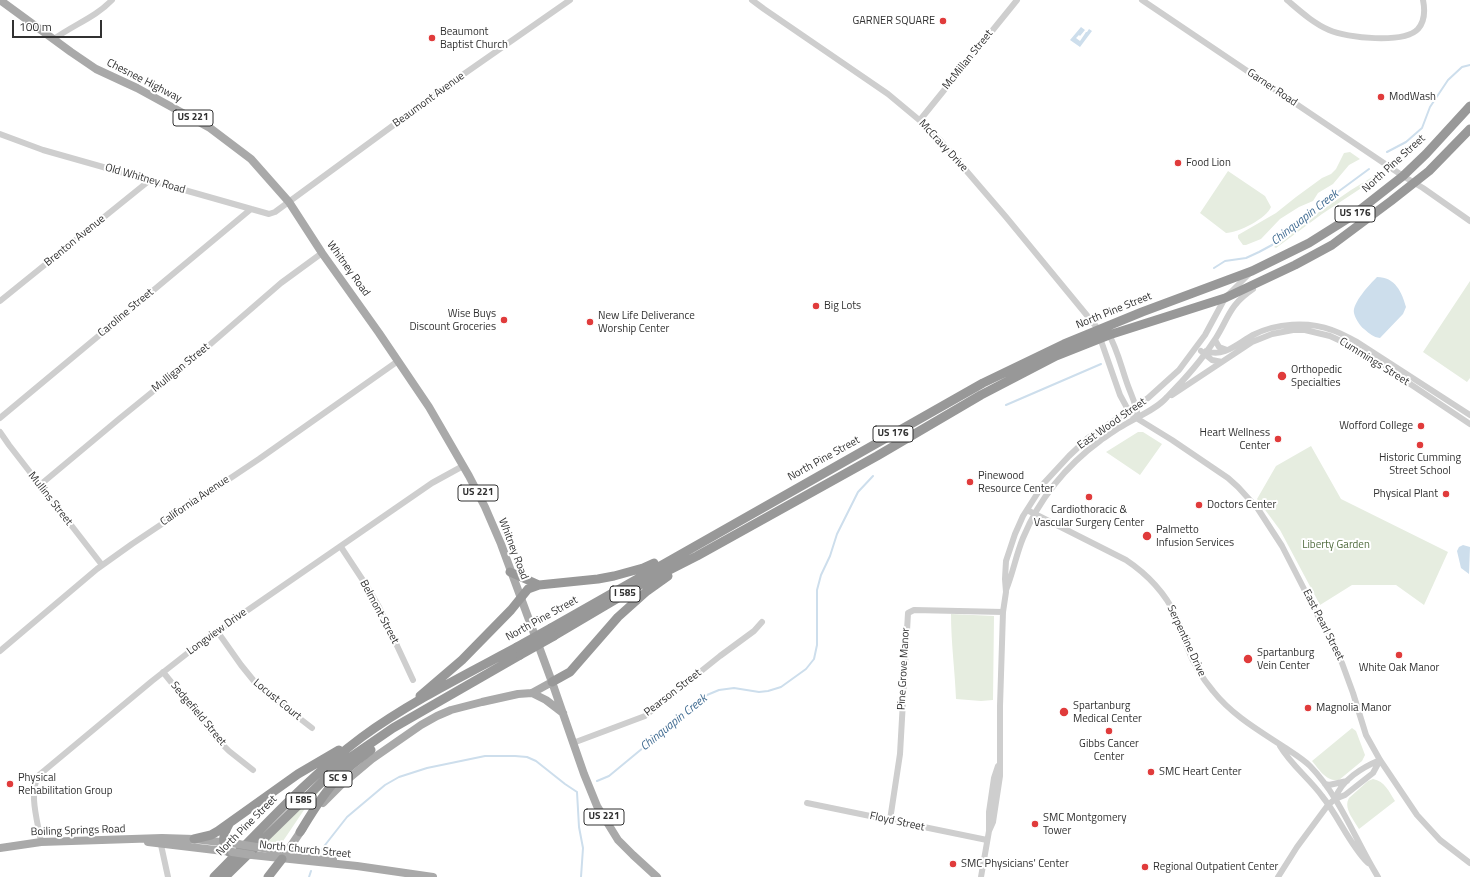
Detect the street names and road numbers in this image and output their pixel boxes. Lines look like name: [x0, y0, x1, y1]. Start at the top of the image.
street label: McMillan Street: [940, 28, 996, 92]
street label: Chesnee Highway: [104, 56, 184, 106]
street label: Garner Road: [1244, 66, 1300, 110]
street label: Beaumont Avenue: [391, 70, 467, 130]
road number: US 221: [173, 110, 213, 126]
street label: McCravy Drive: [916, 117, 970, 175]
street label: North Pine Street: [1360, 132, 1428, 196]
street label: Old Whitney Road: [103, 161, 187, 197]
road number: US 176: [1335, 206, 1375, 222]
street label: Brenton Avenue: [42, 212, 108, 270]
street label: Whitney Road: [324, 239, 372, 299]
street label: Caroline Street: [96, 286, 156, 340]
street label: North Pine Street: [1074, 290, 1154, 332]
street label: Cummings Street: [1337, 335, 1411, 389]
street label: Mulligan Street: [149, 341, 213, 395]
street label: East Wood Street: [1075, 395, 1149, 453]
road number: US 176: [873, 426, 913, 442]
street label: North Pine Street: [786, 434, 862, 484]
street label: Mullins Street: [25, 470, 75, 528]
street label: California Avenue: [158, 473, 232, 529]
road number: US 221: [458, 485, 498, 501]
street label: Whitney Road: [495, 516, 531, 582]
street label: Belmont Street: [357, 578, 401, 646]
road number: I 585: [610, 586, 640, 602]
street label: East Pearl Street: [1299, 587, 1347, 663]
street label: North Pine Street: [504, 594, 580, 644]
street label: Serpentine Drive: [1164, 603, 1208, 679]
street label: Longview Drive: [185, 606, 249, 658]
street label: Pine Grove Manor: [895, 627, 913, 711]
street label: Pearson Street: [642, 667, 704, 719]
street label: Locust Court: [250, 677, 304, 723]
street label: Sedgefield Street: [167, 679, 229, 749]
road number: SC 9: [324, 771, 352, 787]
street label: North Pine Street: [214, 793, 280, 859]
road number: I 585: [286, 793, 316, 809]
road number: US 221: [584, 809, 624, 825]
street label: Floyd Street: [868, 810, 926, 834]
street label: Boiling Springs Road: [30, 823, 126, 839]
street label: North Church Street: [259, 839, 351, 861]

